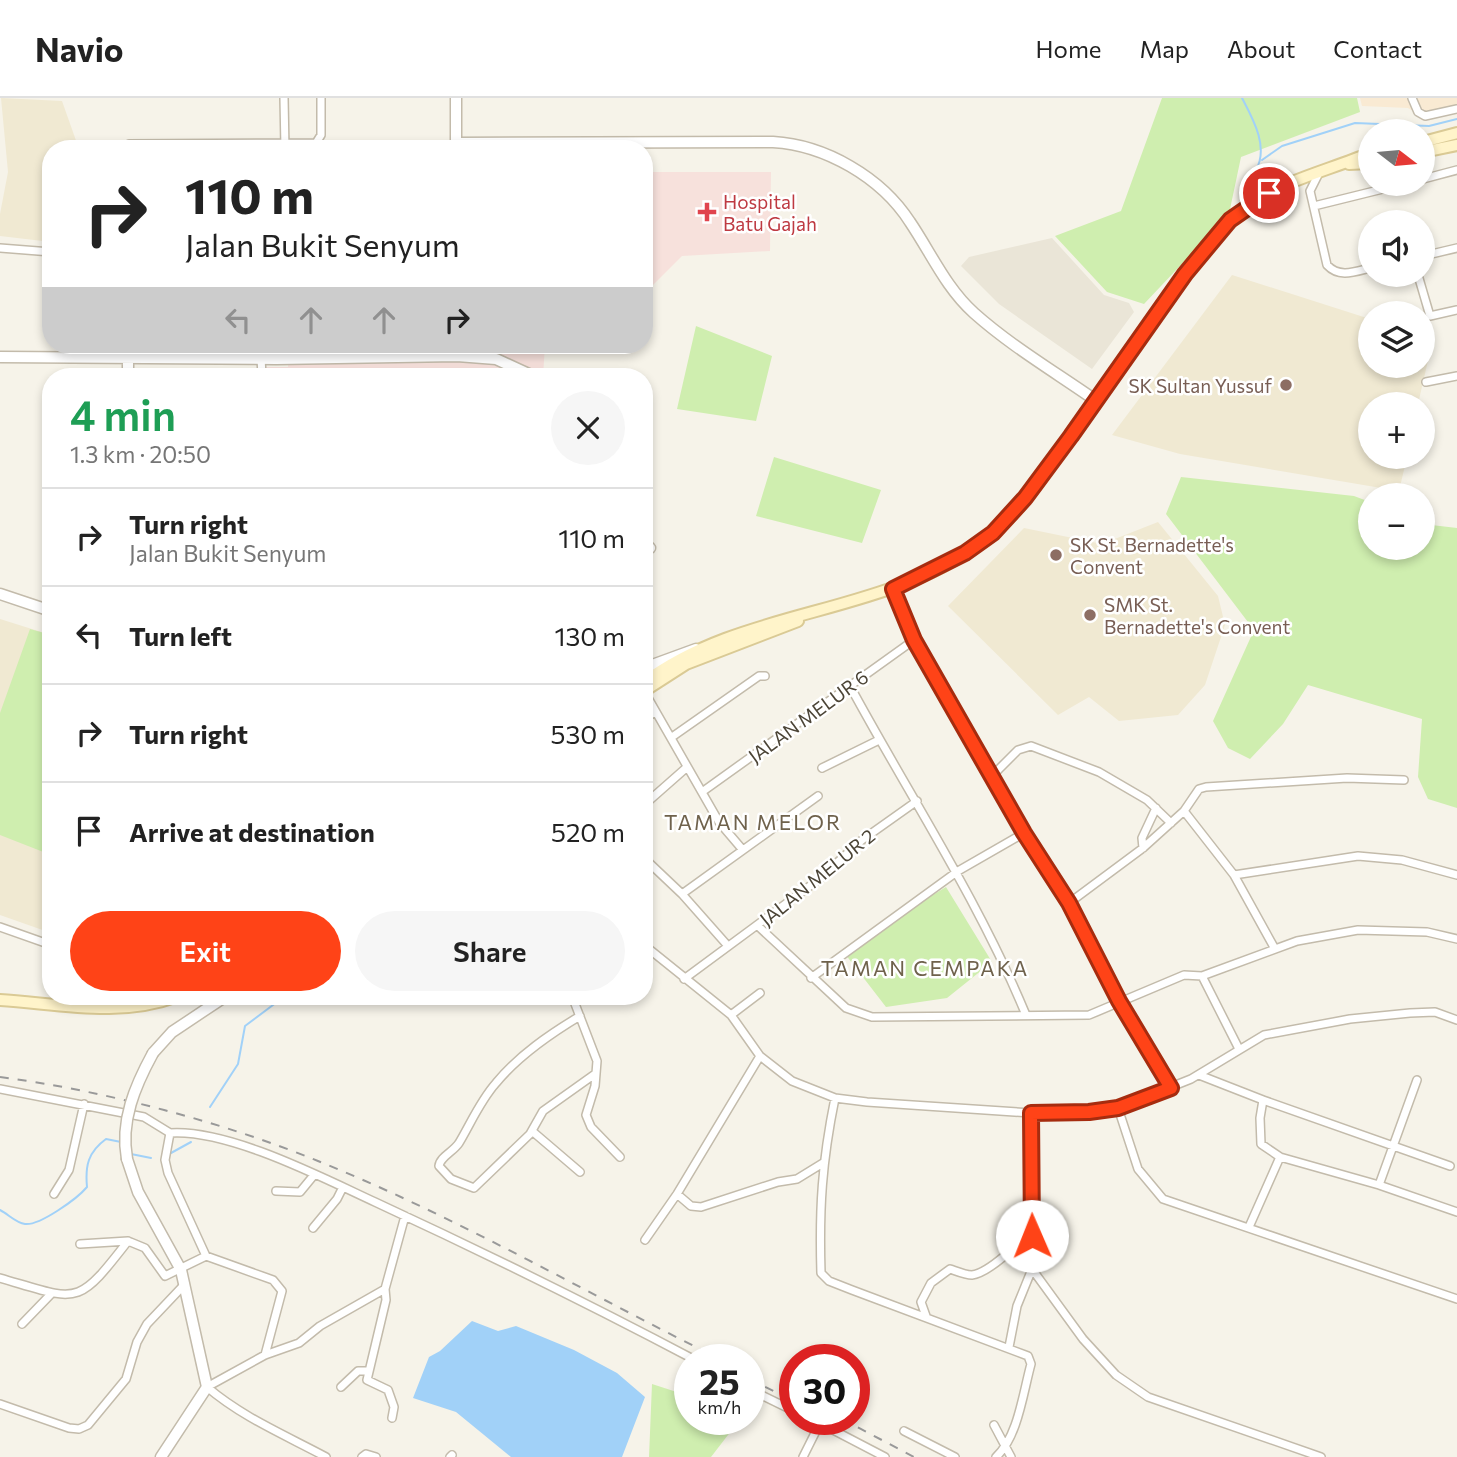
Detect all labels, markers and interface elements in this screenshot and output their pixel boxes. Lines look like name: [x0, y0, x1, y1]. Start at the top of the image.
text: Navio: [35, 28, 124, 69]
text: Home: [1036, 34, 1102, 63]
text: Map: [1140, 34, 1189, 63]
text: About: [1227, 34, 1295, 63]
text: Contact: [1333, 34, 1422, 63]
north arrow: [1358, 119, 1435, 196]
map controls: [1358, 119, 1435, 560]
pin: [1239, 163, 1299, 223]
text: 110 m: [185, 164, 314, 224]
icon: right: [70, 168, 161, 259]
icon: arrive: [1250, 174, 1288, 212]
place label: Hospital Batu Gajah: [723, 190, 817, 235]
marker: Hospital Batu Gajah: [697, 202, 717, 222]
button: sound: [1358, 210, 1435, 287]
text: Jalan Bukit Senyum: [185, 224, 460, 264]
icon: left: [219, 301, 257, 339]
icon: ahead: [292, 301, 330, 339]
icon: ahead: [365, 301, 403, 339]
icon: right: [438, 301, 476, 339]
button: layers: [1358, 301, 1435, 378]
place label: SK Sultan Yussuf: [1128, 374, 1272, 397]
marker: SK Sultan Yussuf: [1278, 377, 1294, 393]
text: 4 min: [70, 388, 176, 440]
button: close: [551, 391, 625, 465]
button: +: [1358, 392, 1435, 469]
text: 1.3 km · 20:50: [70, 440, 211, 468]
button: −: [1358, 483, 1435, 560]
text: Turn right: [129, 508, 248, 539]
icon: right: [70, 518, 108, 556]
text: 110 m: [558, 522, 625, 553]
place label: SK St. Bernadette's Convent: [1070, 533, 1234, 578]
text: Jalan Bukit Senyum: [129, 539, 326, 567]
marker: SK St. Bernadette's Convent: [1048, 547, 1064, 563]
place label: SMK St. Bernadette's Convent: [1104, 593, 1291, 638]
marker: SMK St. Bernadette's Convent: [1082, 607, 1098, 623]
icon: left: [70, 616, 108, 654]
text: Turn left: [129, 620, 232, 651]
text: 130 m: [554, 620, 625, 651]
street label: JALAN MELUR 6: [744, 665, 872, 767]
icon: right: [70, 714, 108, 752]
text: Turn right: [129, 718, 248, 749]
text: 530 m: [551, 718, 625, 749]
district label: TAMAN MELOR: [664, 809, 842, 834]
icon: arrive: [70, 812, 108, 850]
text: Arrive at destination: [129, 816, 375, 847]
text: 520 m: [551, 816, 625, 847]
street label: JALAN MELUR 2: [755, 824, 879, 930]
button: Exit: [70, 911, 341, 991]
button: Share: [355, 911, 625, 991]
district label: TAMAN CEMPAKA: [821, 955, 1029, 980]
position arrow: [995, 1199, 1069, 1273]
speed limit sign: 30: [779, 1344, 870, 1435]
text: 25: [699, 1359, 740, 1402]
text: km/h: [698, 1396, 741, 1418]

